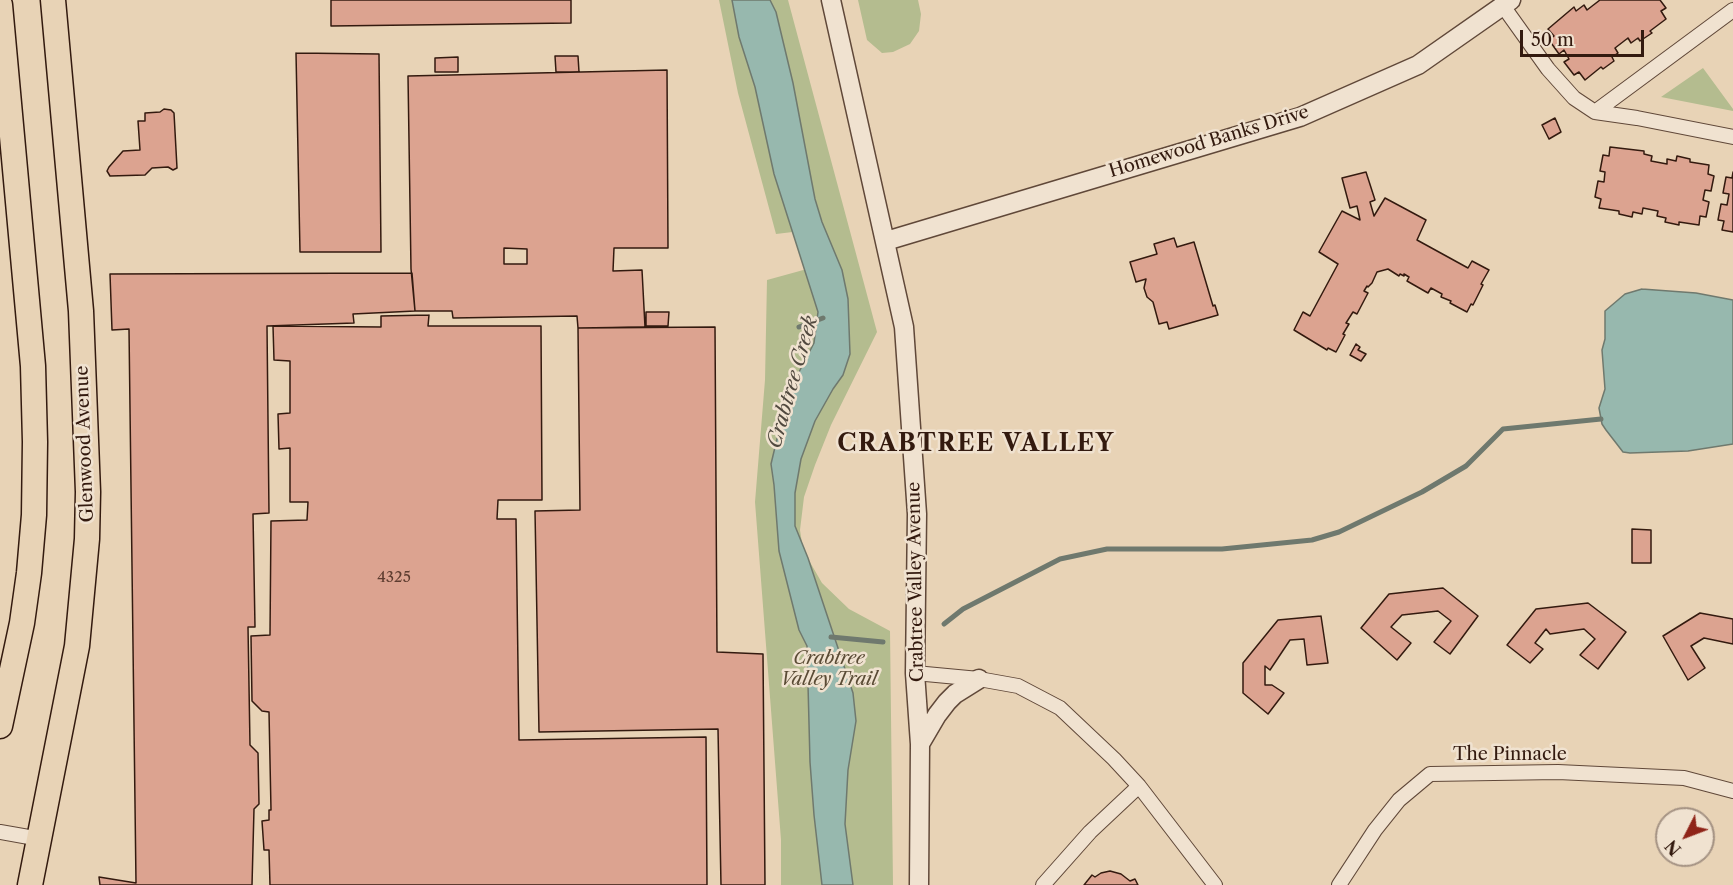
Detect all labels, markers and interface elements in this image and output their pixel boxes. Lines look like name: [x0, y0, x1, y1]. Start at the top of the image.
scale bar: [1523, 18, 1648, 56]
text: 50 m: [1531, 29, 1574, 51]
street label: Homewood Banks Drive: [1106, 101, 1312, 183]
water label: Crabtree Creek: [763, 313, 823, 451]
street label: Glenwood Avenue: [71, 365, 99, 523]
district label: CRABTREE VALLEY: [837, 430, 1115, 458]
street label: Crabtree Valley Avenue: [903, 482, 929, 682]
house number: 4325: [377, 569, 411, 587]
park label: Crabtree Valley Trail: [780, 648, 878, 690]
street label: The Pinnacle: [1453, 744, 1567, 766]
north arrow: [1655, 807, 1715, 867]
text: N: [1661, 836, 1685, 860]

